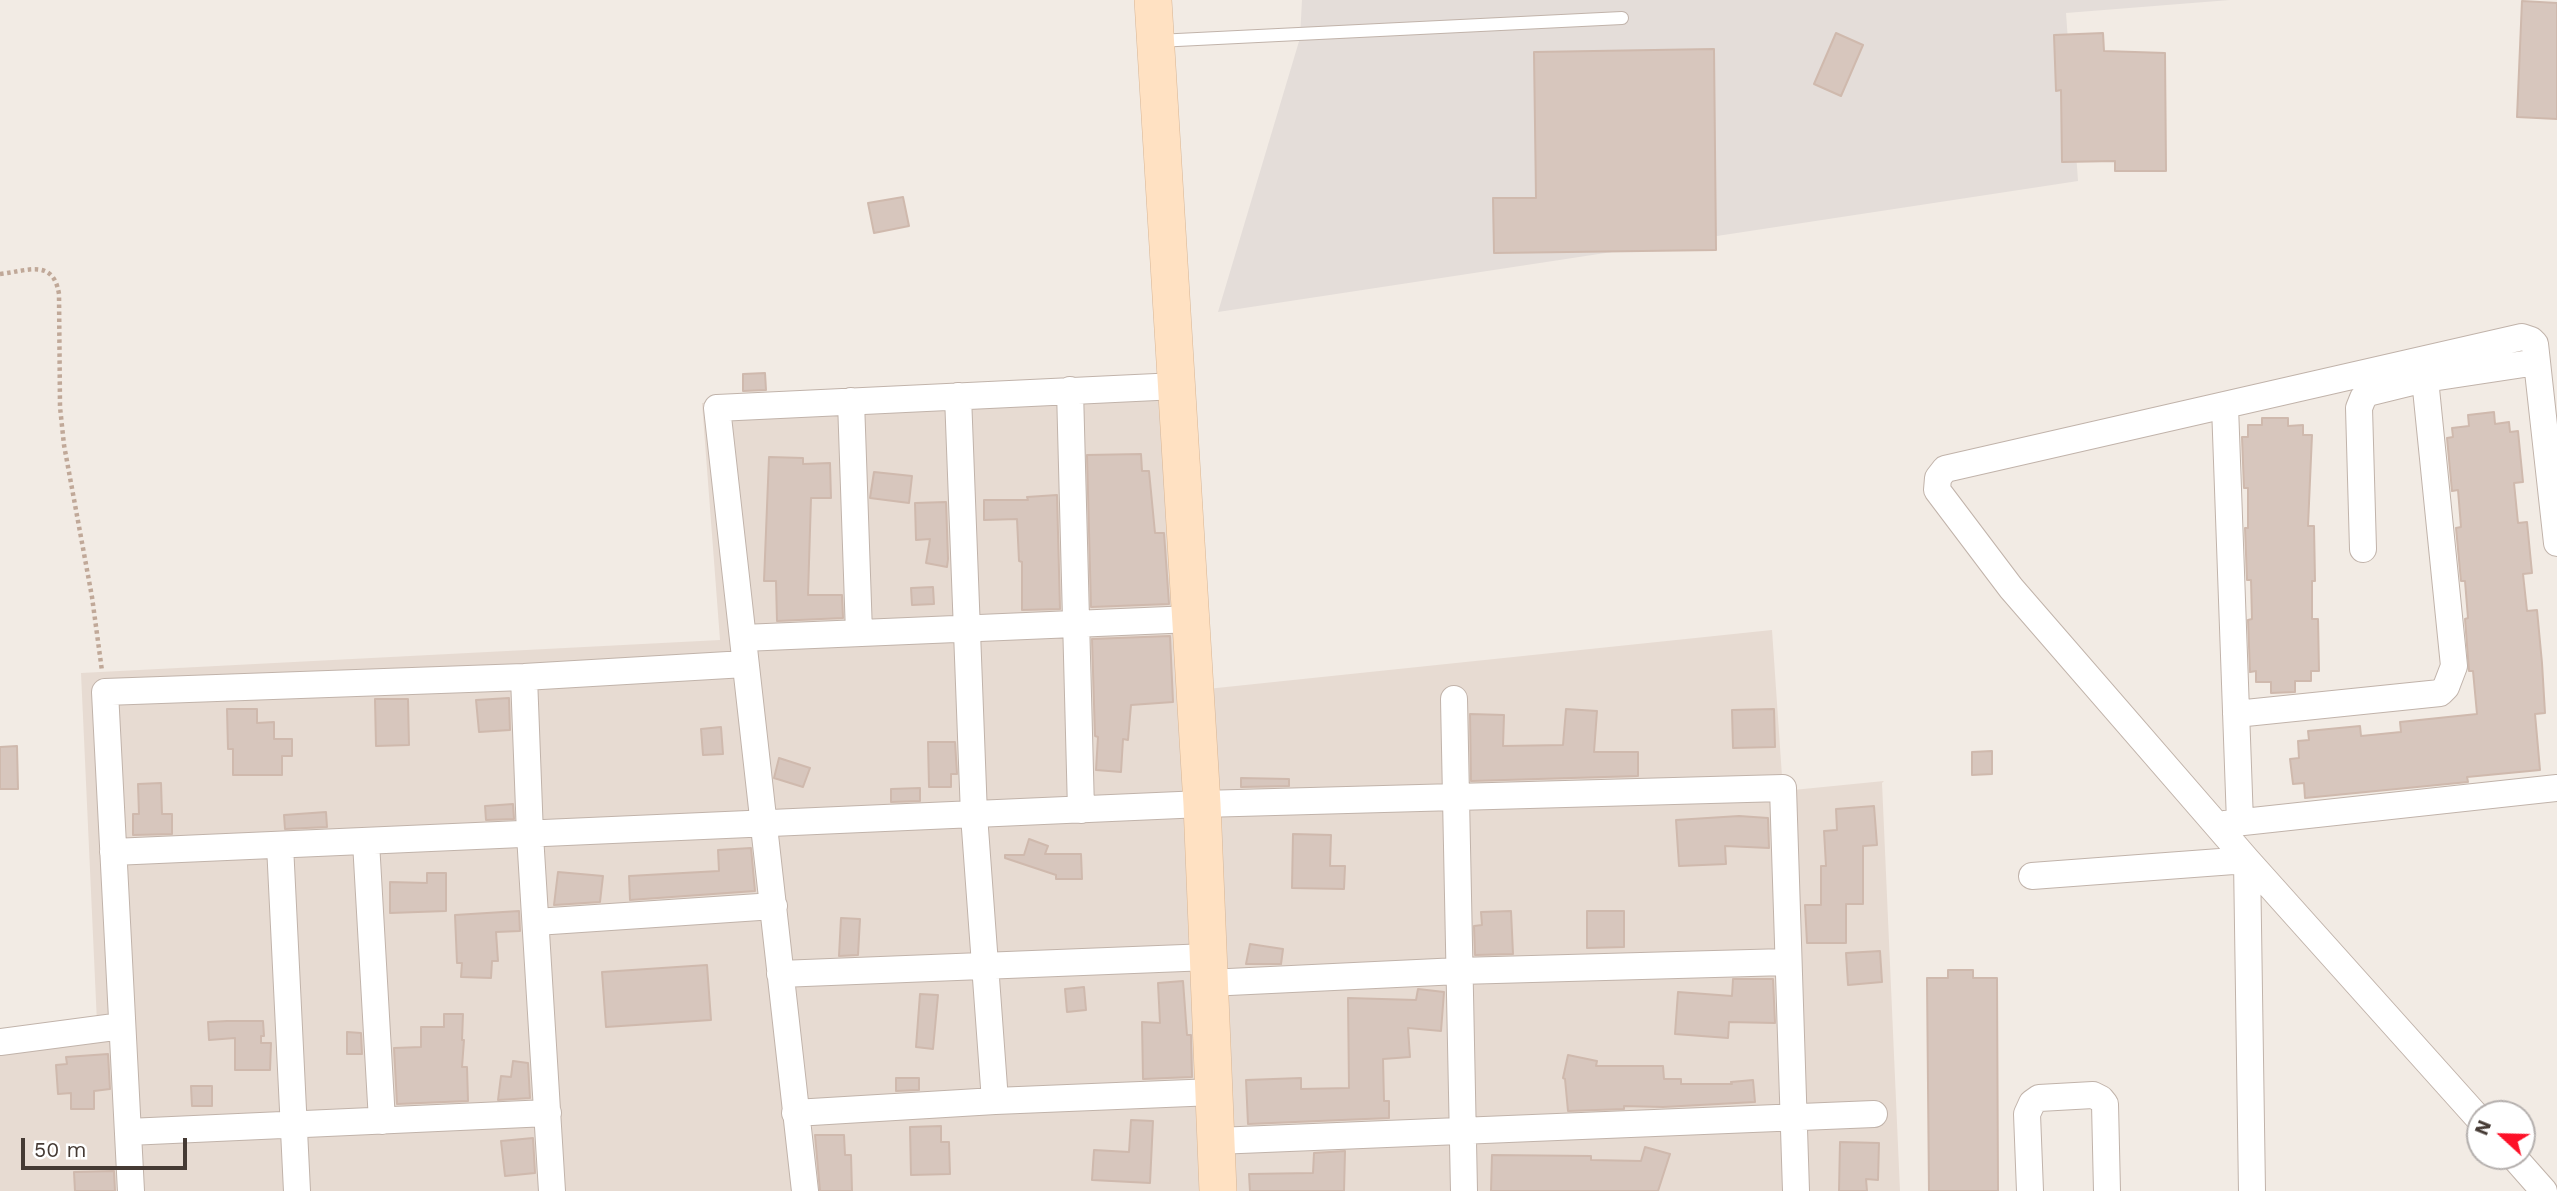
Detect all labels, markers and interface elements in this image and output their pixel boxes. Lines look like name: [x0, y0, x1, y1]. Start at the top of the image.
north arrow: [2466, 1100, 2536, 1170]
text: N: [2470, 1117, 2496, 1139]
scale bar: [24, 1124, 191, 1168]
text: 50 m: [34, 1137, 86, 1162]

